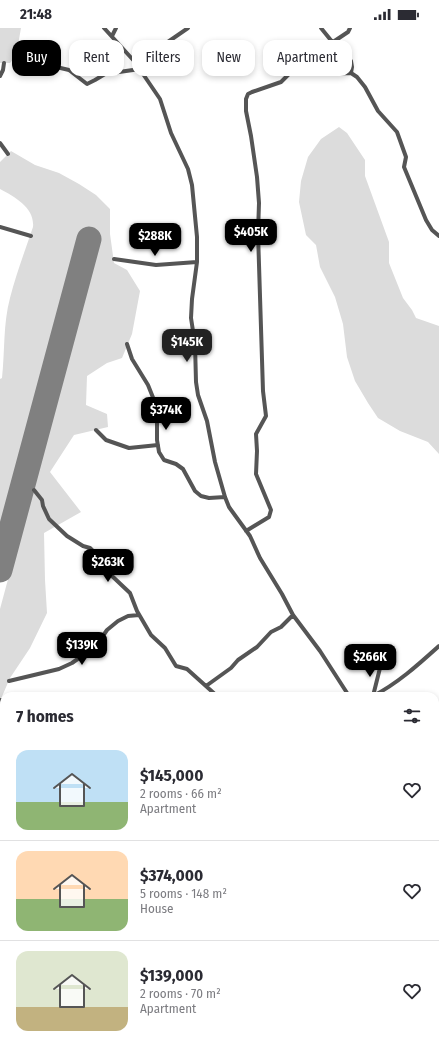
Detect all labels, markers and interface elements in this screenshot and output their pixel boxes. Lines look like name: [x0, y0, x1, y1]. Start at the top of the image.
text: 21:48: [20, 5, 52, 23]
chip: Buy: [12, 40, 61, 76]
chip: Rent: [69, 40, 124, 76]
chip: Filters: [132, 40, 194, 76]
chip: New: [202, 40, 255, 76]
chip: Apartment: [263, 40, 352, 76]
pin: $405K: [223, 219, 279, 253]
pin: $288K: [127, 223, 183, 257]
text: $405K: [234, 224, 268, 239]
text: $288K: [138, 228, 172, 243]
pin: $145K: [159, 329, 215, 363]
text: $145K: [171, 334, 203, 349]
pin: $374K: [138, 397, 194, 431]
text: $374K: [150, 402, 182, 417]
pin: $263K: [80, 549, 136, 583]
text: $263K: [92, 554, 124, 569]
pin: $139K: [54, 632, 110, 666]
text: $139K: [66, 637, 98, 652]
pin: $266K: [342, 644, 398, 678]
text: $266K: [353, 649, 387, 664]
icon: filters: [401, 705, 423, 727]
text: 7 homes: [16, 706, 74, 727]
text: $145,000: [140, 765, 203, 786]
icon: home: [48, 766, 96, 814]
icon: heart: [401, 779, 423, 801]
text: 2 rooms · 66 m²: [140, 786, 222, 801]
text: Apartment: [140, 801, 196, 816]
text: $374,000: [140, 865, 203, 886]
icon: home: [48, 867, 96, 915]
icon: heart: [401, 880, 423, 902]
text: 5 rooms · 148 m²: [140, 886, 227, 901]
text: House: [140, 901, 174, 916]
text: $139,000: [140, 965, 203, 986]
icon: home: [48, 967, 96, 1015]
icon: heart: [401, 980, 423, 1002]
text: 2 rooms · 70 m²: [140, 986, 221, 1001]
text: Apartment: [140, 1001, 196, 1016]

